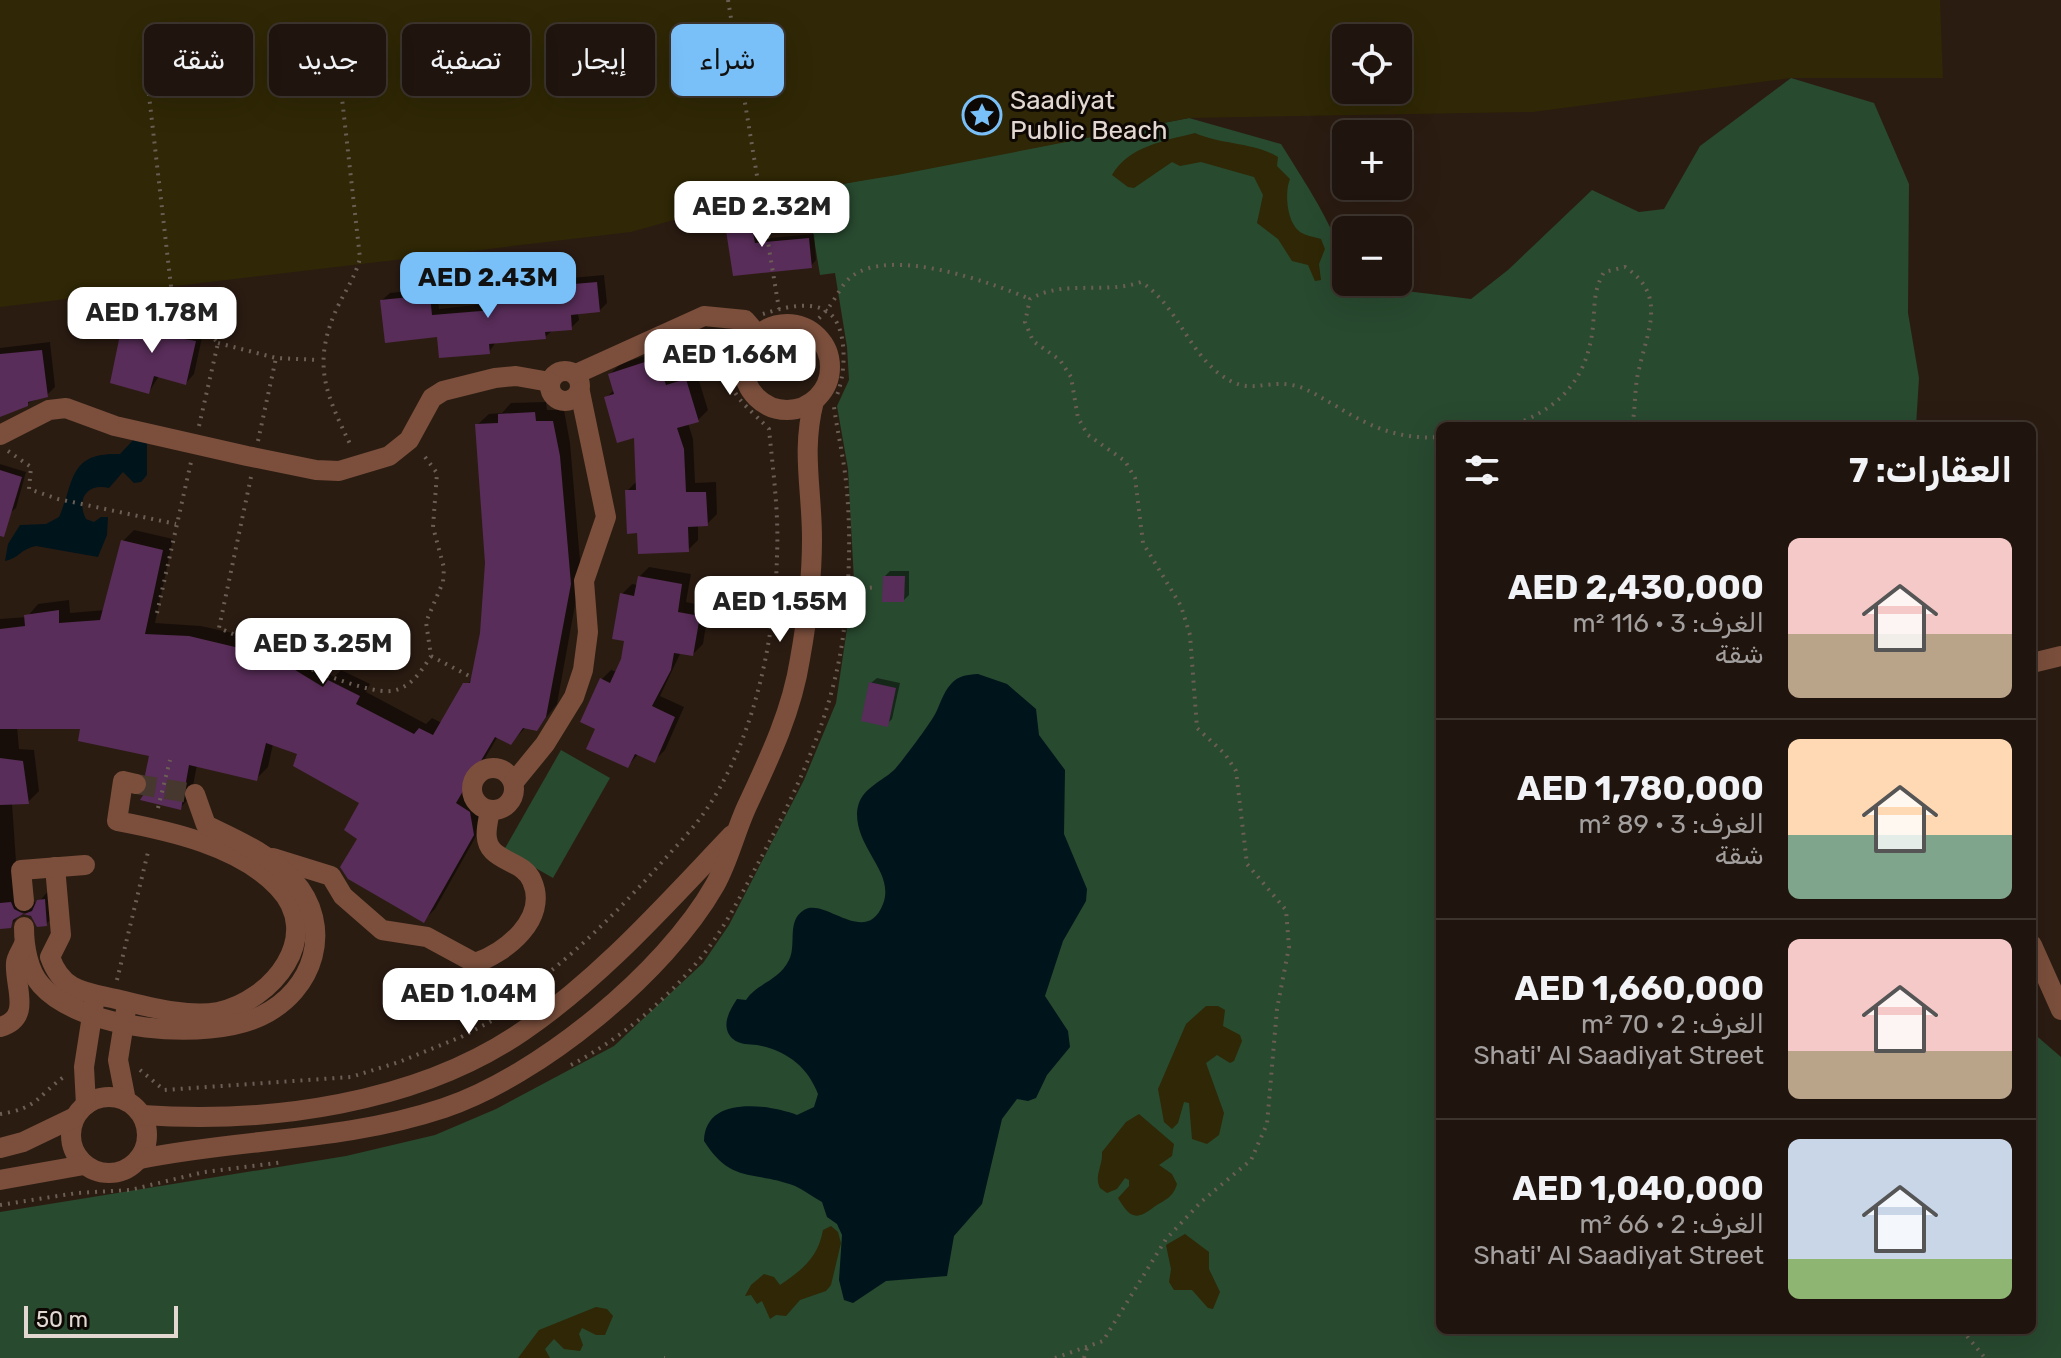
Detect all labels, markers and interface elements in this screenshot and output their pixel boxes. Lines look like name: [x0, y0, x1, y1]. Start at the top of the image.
chip: شقة: [144, 24, 253, 96]
chip: جديد: [269, 24, 386, 96]
chip: تصفية: [402, 24, 530, 96]
chip: إيجار: [546, 24, 655, 96]
chip: شراء: [671, 24, 784, 96]
map controls: [1332, 24, 1412, 296]
button: locate: [1332, 24, 1412, 104]
place label: Saadiyat Public Beach: [1010, 85, 1168, 146]
place icon: Saadiyat Public Beach: [961, 94, 1003, 136]
button: +: [1332, 120, 1412, 200]
pin: AED 2.32M: [670, 181, 854, 249]
text: AED 2.32M: [692, 191, 832, 222]
button: −: [1332, 216, 1412, 296]
pin: AED 2.43M: [396, 252, 580, 320]
text: AED 2.43M: [418, 262, 558, 293]
pin: AED 1.78M: [60, 287, 244, 355]
text: AED 1.78M: [86, 297, 218, 328]
pin: AED 1.66M: [638, 329, 822, 397]
text: AED 1.66M: [663, 339, 797, 370]
icon: filters: [1460, 448, 1504, 492]
text: العقارات: 7: [1849, 450, 2012, 491]
text: AED 2,430,000: [1508, 567, 1764, 608]
icon: home: [1852, 570, 1948, 666]
pin: AED 1.55M: [688, 576, 872, 644]
text: AED 1.55M: [713, 586, 847, 617]
text: الغرف: 3 · 116 m²: [1573, 608, 1764, 639]
pin: AED 3.25M: [231, 618, 415, 686]
text: AED 3.25M: [253, 628, 393, 659]
text: شقة: [1715, 639, 1764, 670]
text: AED 1,780,000: [1517, 768, 1764, 809]
icon: home: [1852, 771, 1948, 867]
text: الغرف: 3 · 89 m²: [1579, 809, 1764, 840]
text: شقة: [1715, 840, 1764, 871]
pin: AED 1.04M: [377, 968, 561, 1036]
text: AED 1,660,000: [1514, 968, 1764, 1009]
icon: home: [1852, 971, 1948, 1067]
text: AED 1.04M: [401, 978, 537, 1009]
text: الغرف: 2 · 70 m²: [1581, 1009, 1764, 1040]
text: Shati' Al Saadiyat Street: [1473, 1040, 1764, 1071]
text: AED 1,040,000: [1512, 1168, 1764, 1209]
icon: home: [1852, 1171, 1948, 1267]
text: الغرف: 2 · 66 m²: [1580, 1209, 1764, 1240]
text: Shati' Al Saadiyat Street: [1473, 1240, 1764, 1271]
scale bar: [24, 1302, 178, 1338]
text: 50 m: [36, 1306, 88, 1333]

